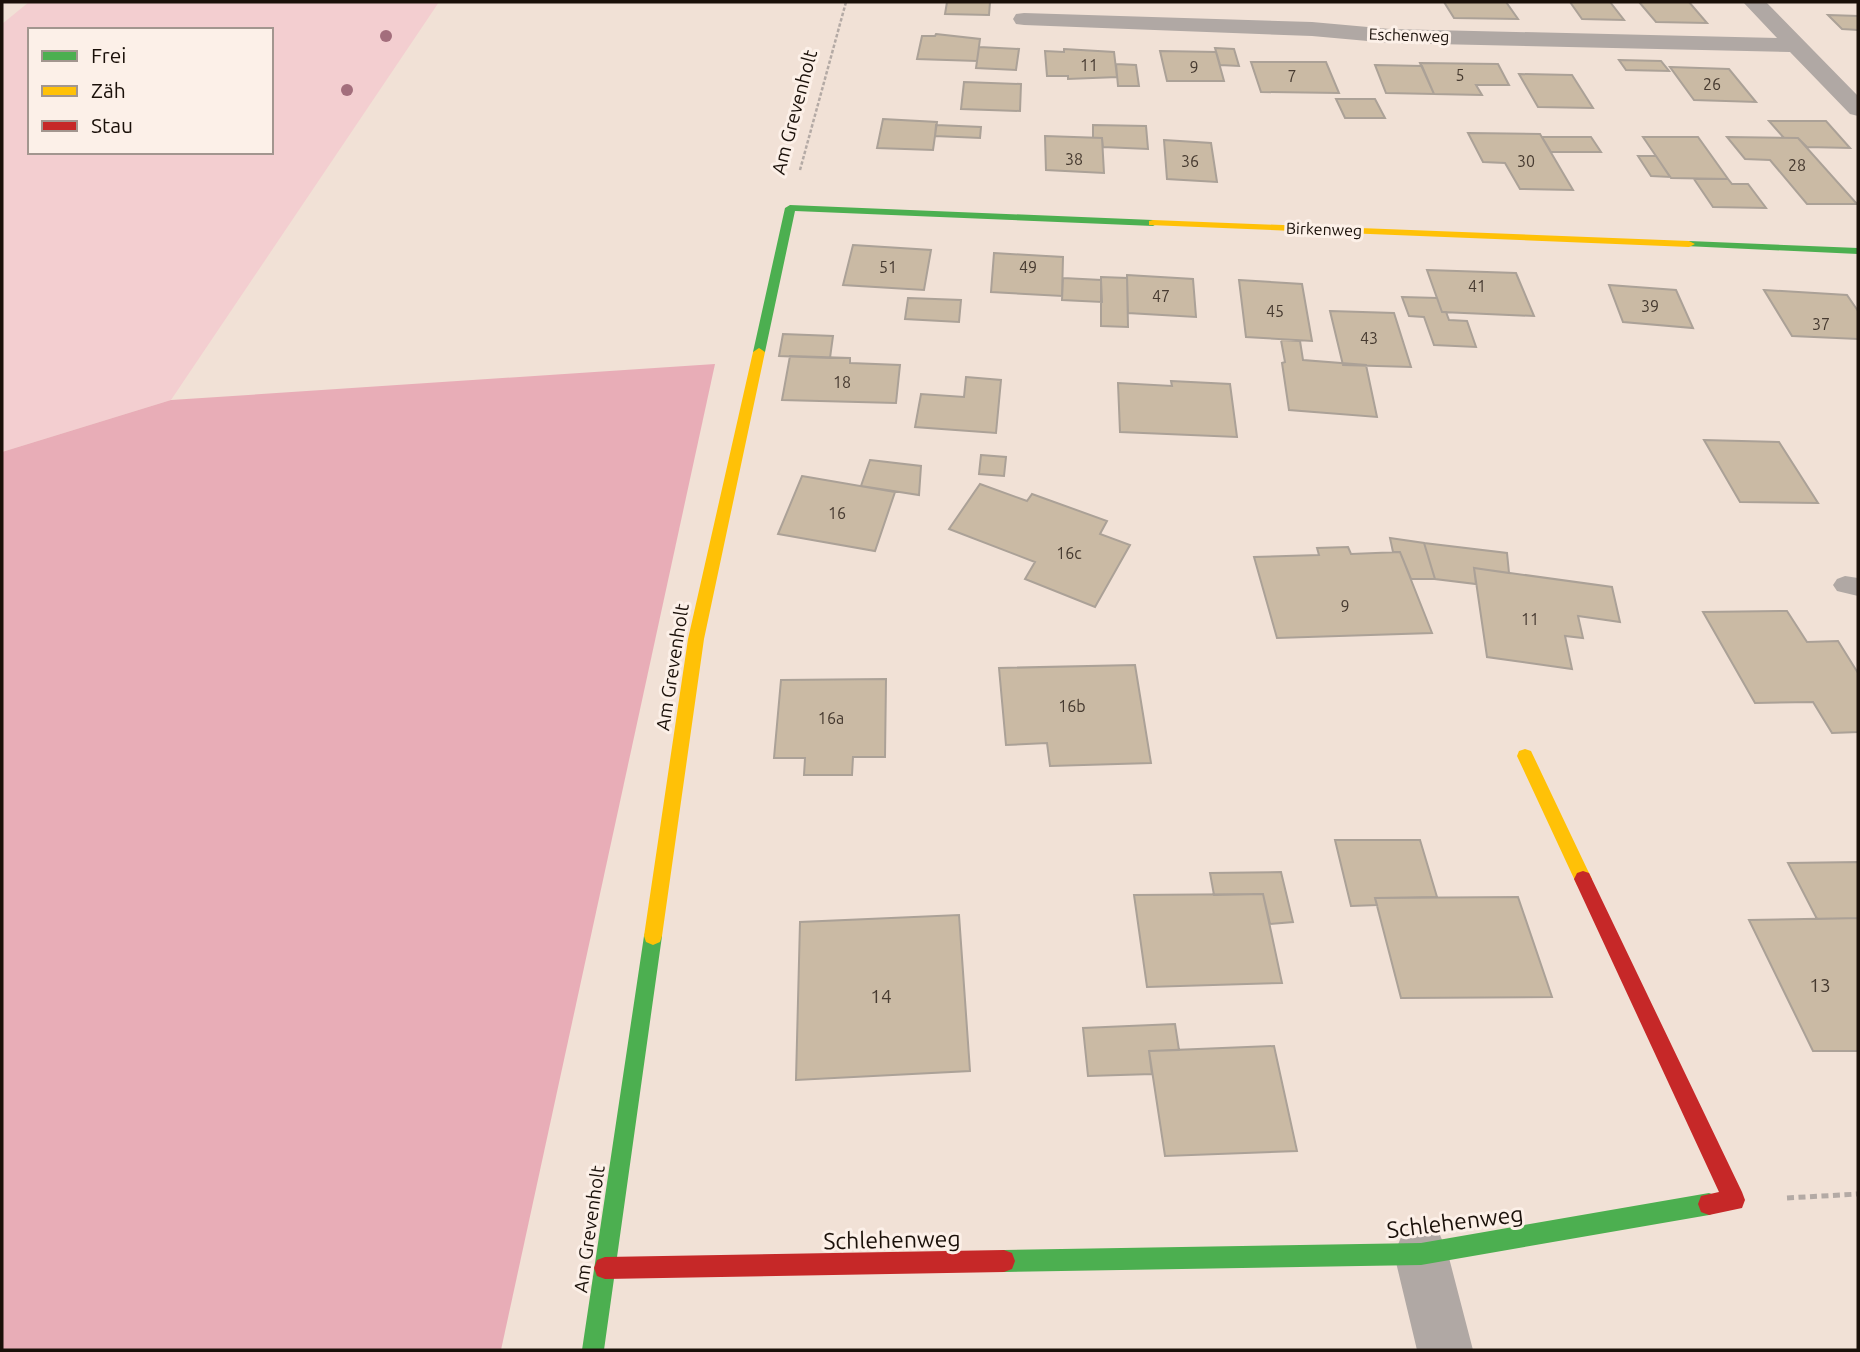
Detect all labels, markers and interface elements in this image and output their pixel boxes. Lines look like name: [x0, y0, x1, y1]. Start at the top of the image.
street label: Eschenweg: [1368, 25, 1450, 45]
legend: [28, 28, 273, 154]
text: Frei: [91, 43, 126, 67]
street label: Am Grevenholt: [767, 47, 821, 177]
house number: 11: [1080, 56, 1098, 74]
house number: 9: [1189, 58, 1199, 76]
house number: 5: [1455, 66, 1465, 84]
house number: 7: [1287, 67, 1297, 85]
house number: 26: [1703, 75, 1721, 93]
text: Zäh: [91, 78, 126, 102]
text: Stau: [91, 113, 133, 137]
house number: 38: [1065, 150, 1083, 168]
house number: 36: [1181, 152, 1199, 170]
house number: 30: [1517, 152, 1535, 170]
house number: 28: [1788, 156, 1806, 174]
street label: Birkenweg: [1286, 219, 1362, 239]
house number: 51: [879, 258, 897, 276]
house number: 49: [1019, 258, 1037, 276]
house number: 41: [1468, 277, 1486, 295]
house number: 47: [1152, 287, 1170, 305]
house number: 39: [1641, 297, 1659, 315]
house number: 45: [1266, 302, 1284, 320]
house number: 37: [1812, 315, 1830, 333]
house number: 43: [1360, 329, 1378, 347]
house number: 18: [833, 373, 851, 391]
house number: 16: [828, 504, 846, 522]
house number: 16c: [1056, 544, 1082, 562]
house number: 9: [1340, 597, 1350, 615]
street label: Am Grevenholt: [651, 601, 693, 732]
house number: 11: [1521, 610, 1539, 628]
house number: 16b: [1058, 697, 1086, 715]
house number: 16a: [818, 709, 844, 727]
house number: 13: [1809, 974, 1831, 996]
house number: 14: [870, 985, 892, 1007]
street label: Am Grevenholt: [569, 1163, 609, 1294]
street label: Schlehenweg: [1385, 1201, 1525, 1242]
street label: Schlehenweg: [823, 1226, 961, 1253]

